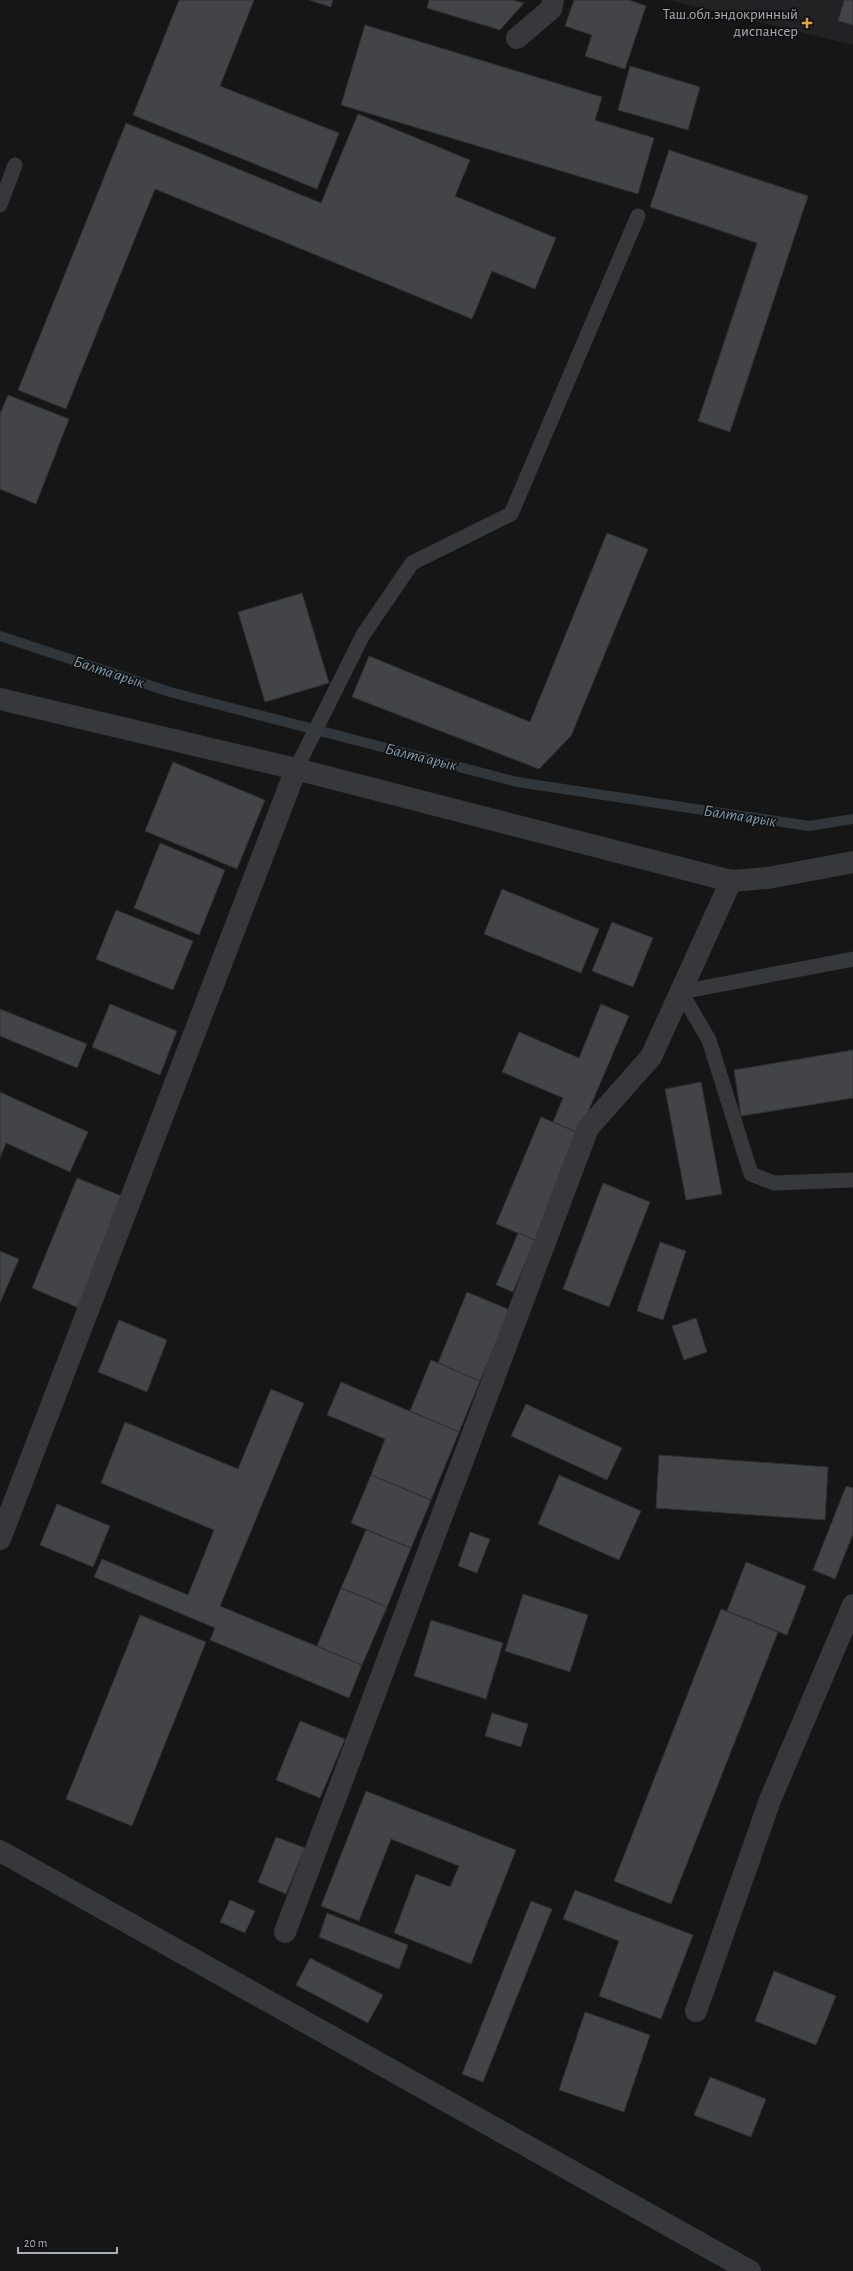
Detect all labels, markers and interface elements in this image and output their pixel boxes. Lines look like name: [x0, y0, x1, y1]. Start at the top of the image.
place label: Таш.обл.эндокринный диспансер: [663, 7, 798, 39]
marker: Таш.обл.эндокринный диспансер: [801, 17, 813, 29]
water label: Балта арык: [71, 653, 147, 692]
water label: Балта арык: [383, 740, 459, 775]
water label: Балта арык: [702, 802, 778, 831]
scale bar: [18, 2229, 117, 2255]
text: 20 m: [24, 2237, 47, 2249]

